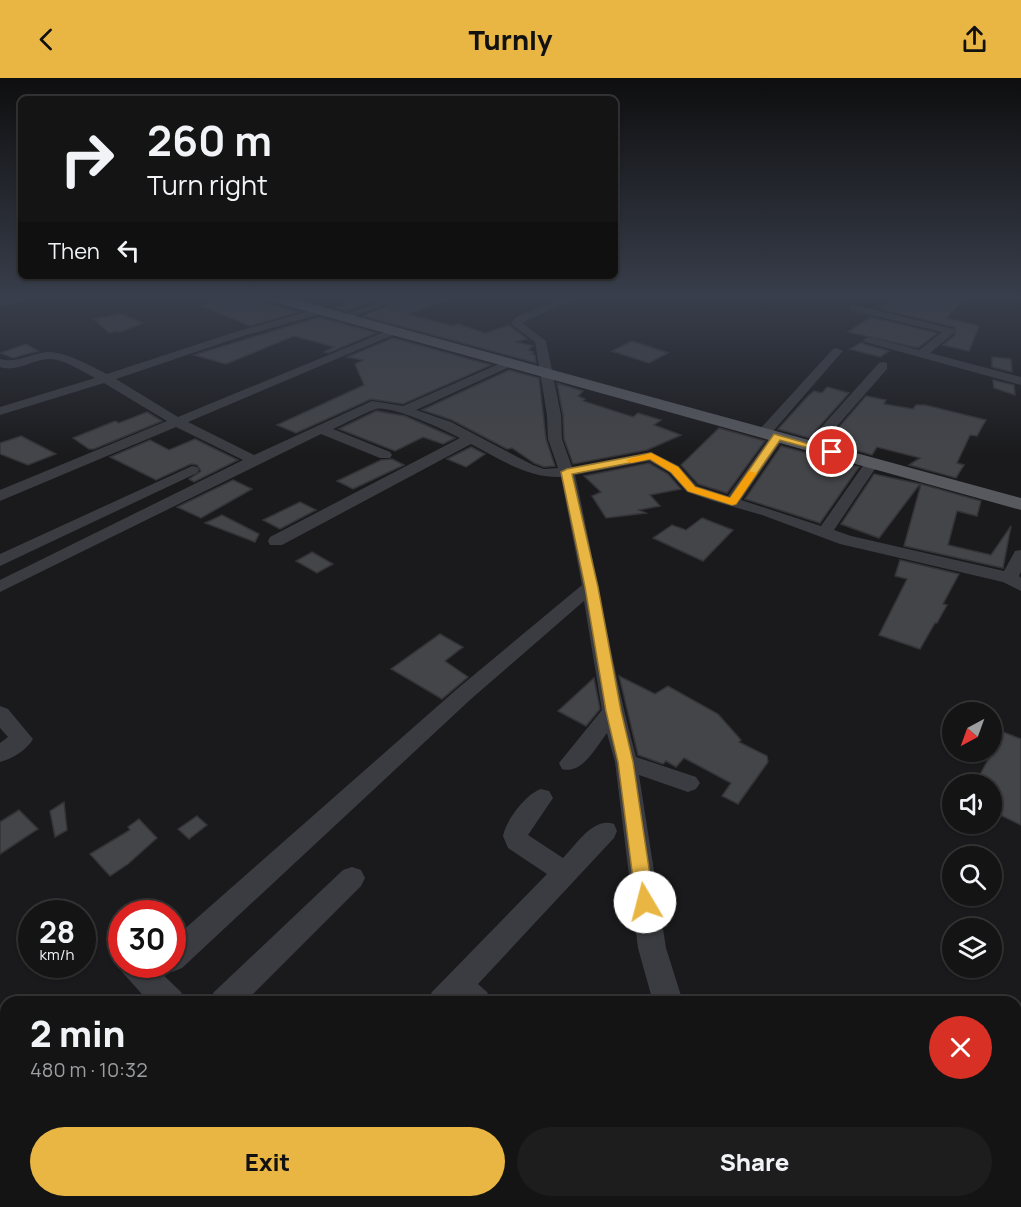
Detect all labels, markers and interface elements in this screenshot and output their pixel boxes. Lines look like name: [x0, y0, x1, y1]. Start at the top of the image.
text: Turnly: [469, 21, 552, 58]
icon: back: [30, 23, 63, 56]
icon: share: [958, 23, 991, 56]
text: 260 m: [147, 111, 272, 169]
icon: right: [48, 120, 126, 198]
text: Turn right: [147, 166, 268, 203]
icon: left: [112, 234, 145, 267]
text: Then: [48, 236, 100, 266]
pin: [806, 426, 857, 477]
icon: arrive: [815, 435, 848, 468]
north arrow: [942, 702, 1002, 762]
map controls: [942, 702, 1002, 978]
button: sound: [942, 774, 1002, 834]
button: search: [942, 846, 1002, 906]
position arrow: [613, 870, 677, 934]
speed limit sign: 30: [108, 900, 186, 978]
text: 28: [39, 911, 75, 952]
button: layers: [942, 918, 1002, 978]
text: km/h: [40, 944, 74, 965]
text: 2 min: [30, 1009, 125, 1058]
button: close: [929, 1016, 992, 1079]
text: 480 m · 10:32: [30, 1056, 148, 1083]
button: Exit: [30, 1127, 505, 1196]
button: Share: [517, 1127, 992, 1196]

